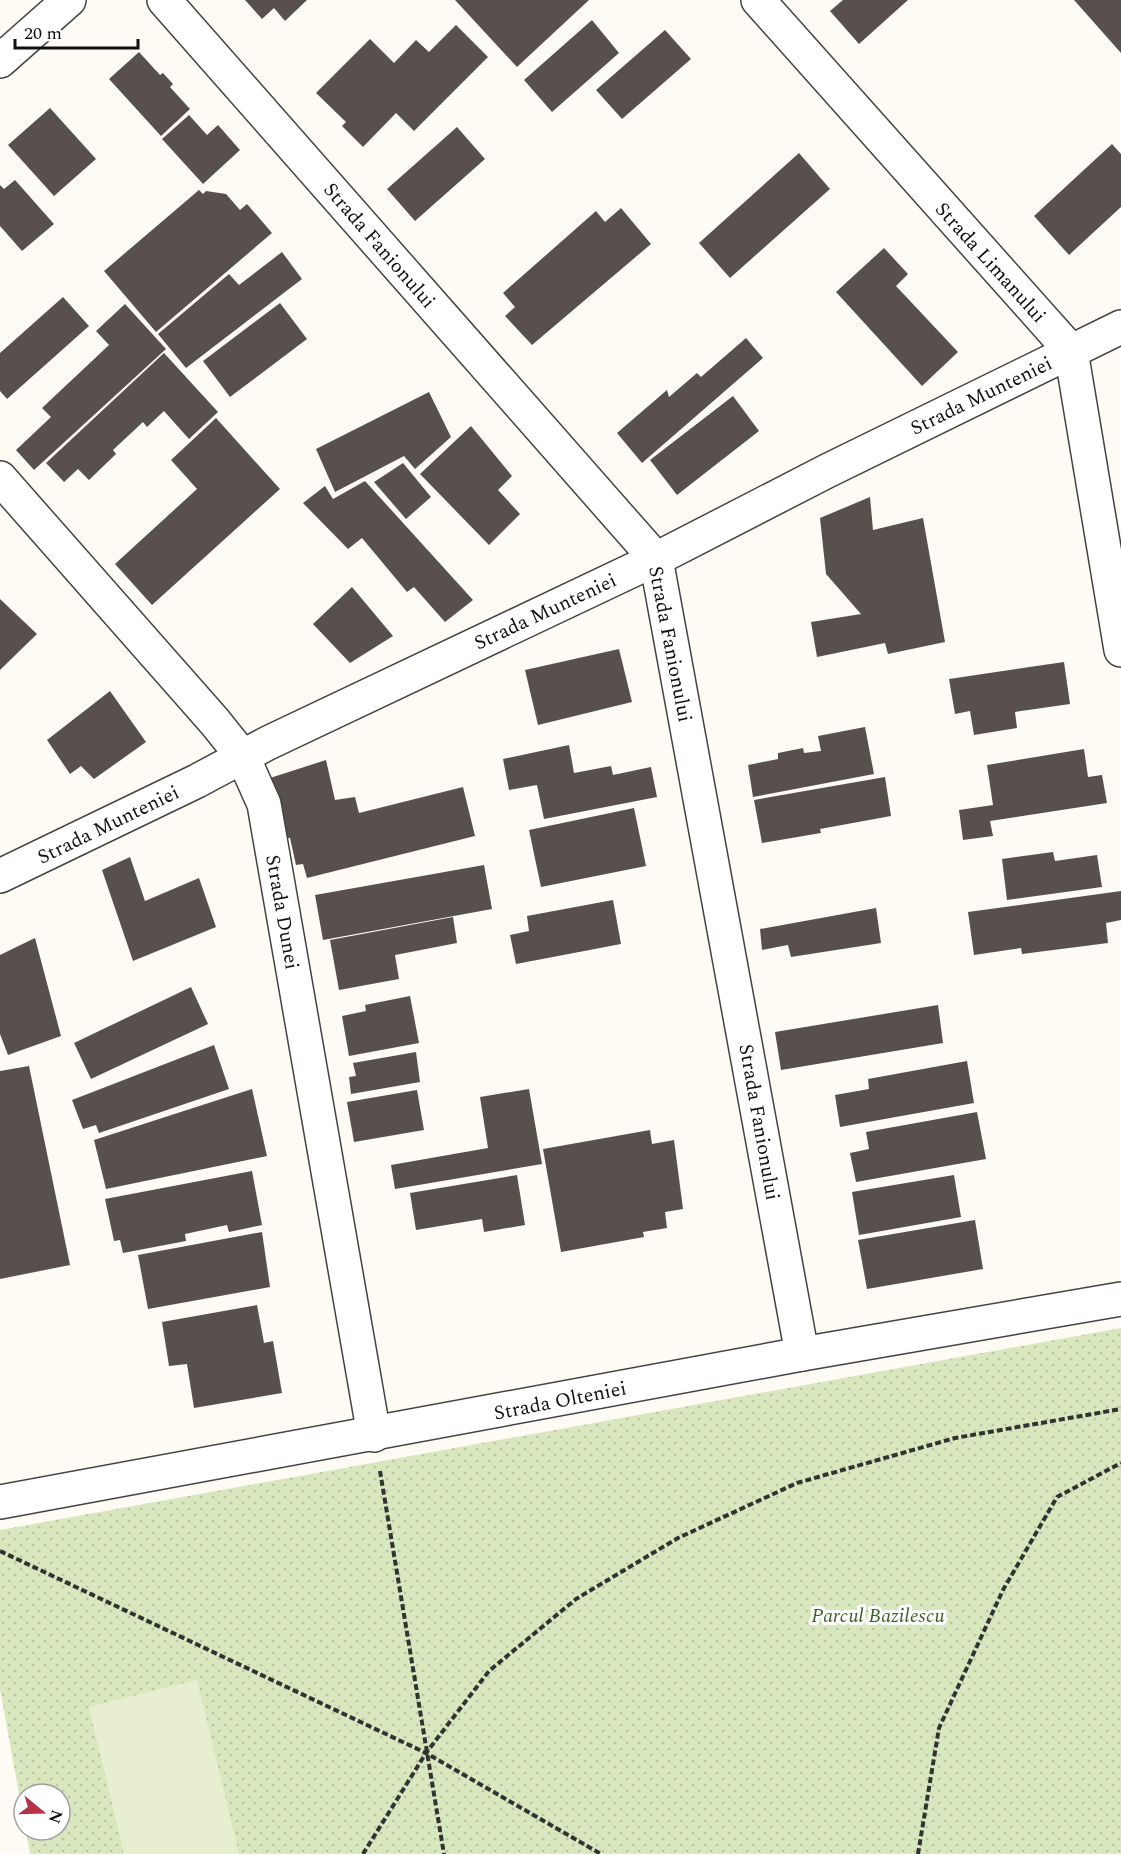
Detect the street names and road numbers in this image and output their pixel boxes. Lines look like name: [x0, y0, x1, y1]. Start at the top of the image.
street label: Strada Fanionului: [316, 176, 443, 315]
street label: Strada Limanului: [928, 195, 1053, 330]
street label: Strada Munteniei: [905, 349, 1057, 443]
street label: Strada Fanionului: [640, 564, 700, 725]
street label: Strada Munteniei: [469, 566, 622, 658]
street label: Strada Munteniei: [32, 778, 184, 872]
street label: Strada Dunei: [257, 852, 307, 972]
street label: Strada Fanionului: [730, 1042, 788, 1203]
street label: Strada Olteniei: [491, 1373, 629, 1429]

